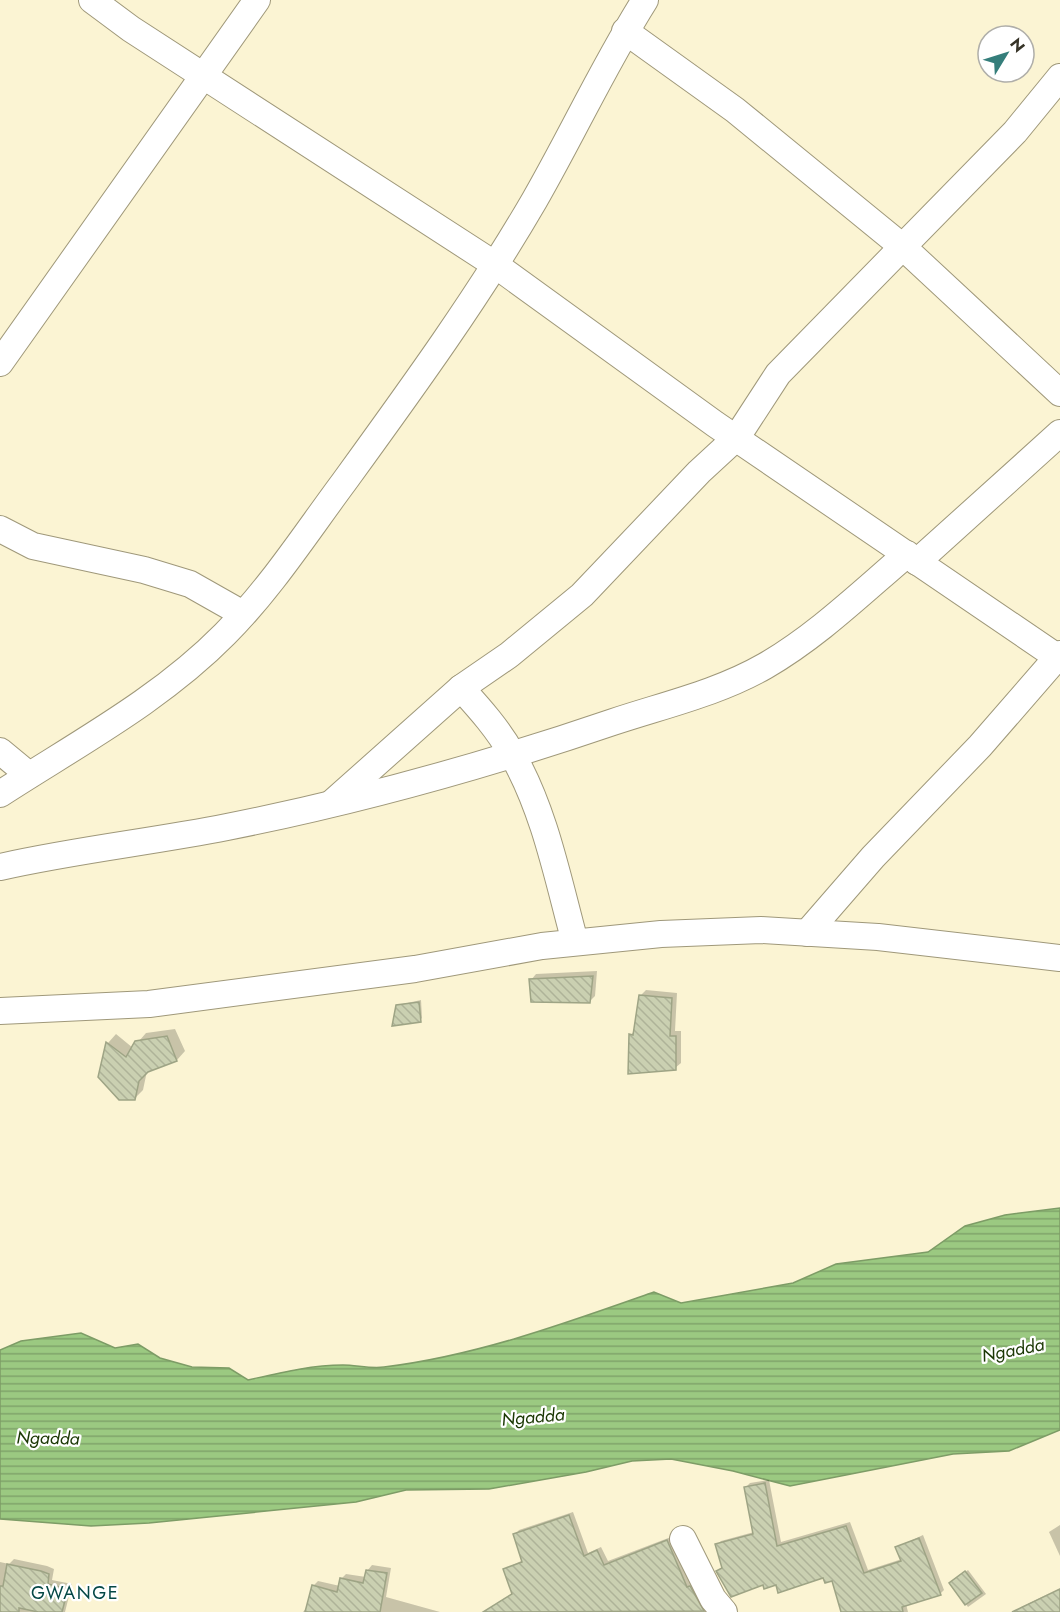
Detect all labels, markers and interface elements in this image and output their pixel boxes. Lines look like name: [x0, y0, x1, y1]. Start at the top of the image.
north arrow: [976, 24, 1036, 84]
text: N: [1004, 33, 1030, 57]
water label: Ngadda: [979, 1331, 1047, 1369]
water label: Ngadda: [500, 1401, 566, 1433]
water label: Ngadda: [16, 1424, 80, 1452]
district label: GWANGE: [31, 1580, 119, 1606]

